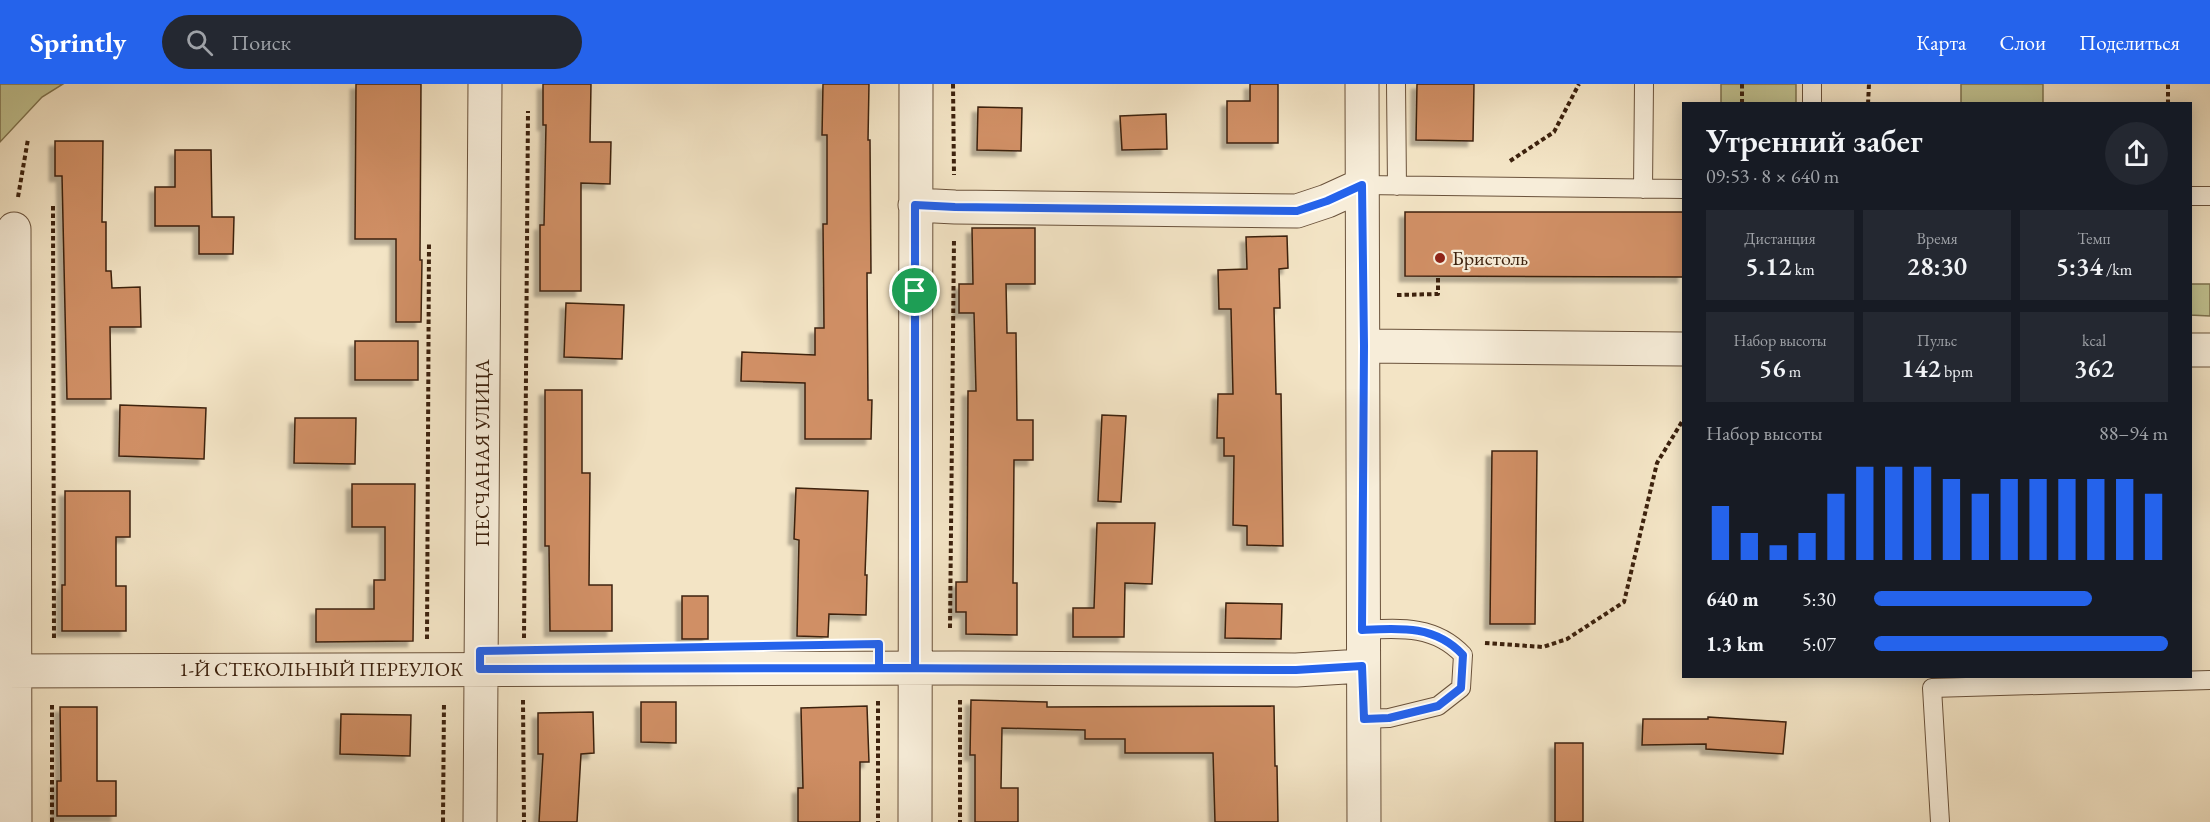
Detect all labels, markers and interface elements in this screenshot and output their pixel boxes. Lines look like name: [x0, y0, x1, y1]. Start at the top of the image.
search box: [162, 15, 582, 69]
text: Sprintly: [30, 24, 126, 60]
icon: search: [183, 26, 216, 59]
text: Поиск: [231, 28, 291, 57]
text: Карта: [1916, 29, 1966, 56]
text: Слои: [1999, 29, 2046, 56]
text: Поделиться: [2079, 29, 2180, 56]
text: Утренний забег: [1706, 119, 1923, 162]
button: share: [2105, 122, 2168, 185]
text: 09:53 · 8 × 640 m: [1706, 163, 1839, 189]
text: Дистанция: [1744, 228, 1816, 249]
text: Время: [1916, 228, 1958, 249]
text: Темп: [2077, 228, 2111, 249]
place label: Бристоль: [1452, 245, 1528, 271]
text: 5.12: [1745, 249, 1792, 283]
text: 28:30: [1907, 249, 1967, 283]
text: 5:34: [2056, 249, 2103, 283]
marker: Бристоль: [1433, 251, 1447, 265]
text: km: [1792, 259, 1815, 280]
text: /km: [2103, 259, 2132, 280]
pin: [889, 265, 940, 316]
icon: arrive: [898, 274, 931, 307]
text: Набор высоты: [1733, 330, 1827, 351]
text: Пульс: [1917, 330, 1957, 351]
text: kcal: [2082, 330, 2106, 351]
text: 56: [1759, 351, 1786, 385]
text: 142: [1901, 351, 1941, 385]
text: 362: [2074, 351, 2114, 385]
street label: ПЕСЧАНАЯ УЛИЦА: [469, 359, 495, 547]
text: m: [1786, 361, 1801, 382]
text: bpm: [1941, 361, 1973, 382]
text: Набор высоты: [1706, 420, 1822, 446]
text: 88–94 m: [2099, 420, 2168, 446]
text: 640 m: [1706, 586, 1759, 612]
text: 5:30: [1802, 586, 1836, 612]
text: 1.3 km: [1706, 631, 1764, 657]
text: 5:07: [1802, 631, 1836, 657]
street label: 1-Й СТЕКОЛЬНЫЙ ПЕРЕУЛОК: [179, 656, 464, 682]

